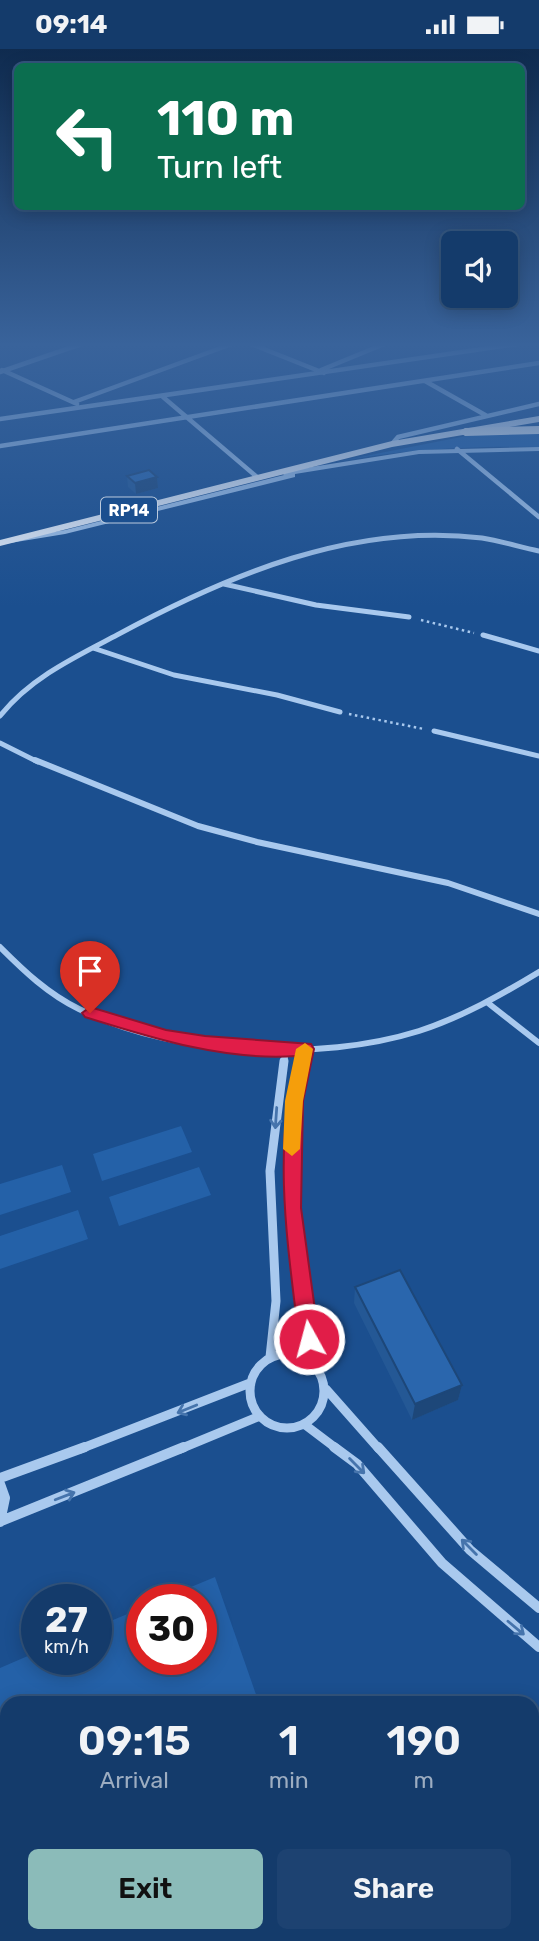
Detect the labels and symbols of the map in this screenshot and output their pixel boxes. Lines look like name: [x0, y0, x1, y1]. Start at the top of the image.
road number: RP14: [101, 497, 157, 523]
pin: [60, 941, 120, 1013]
one-way arrow: [269, 1106, 282, 1128]
position arrow: [272, 1302, 346, 1376]
one-way arrow: [176, 1404, 198, 1417]
one-way arrow: [349, 1458, 366, 1475]
one-way arrow: [53, 1488, 75, 1501]
one-way arrow: [461, 1539, 478, 1556]
speed limit sign: 30: [126, 1584, 217, 1675]
one-way arrow: [507, 1620, 525, 1636]

